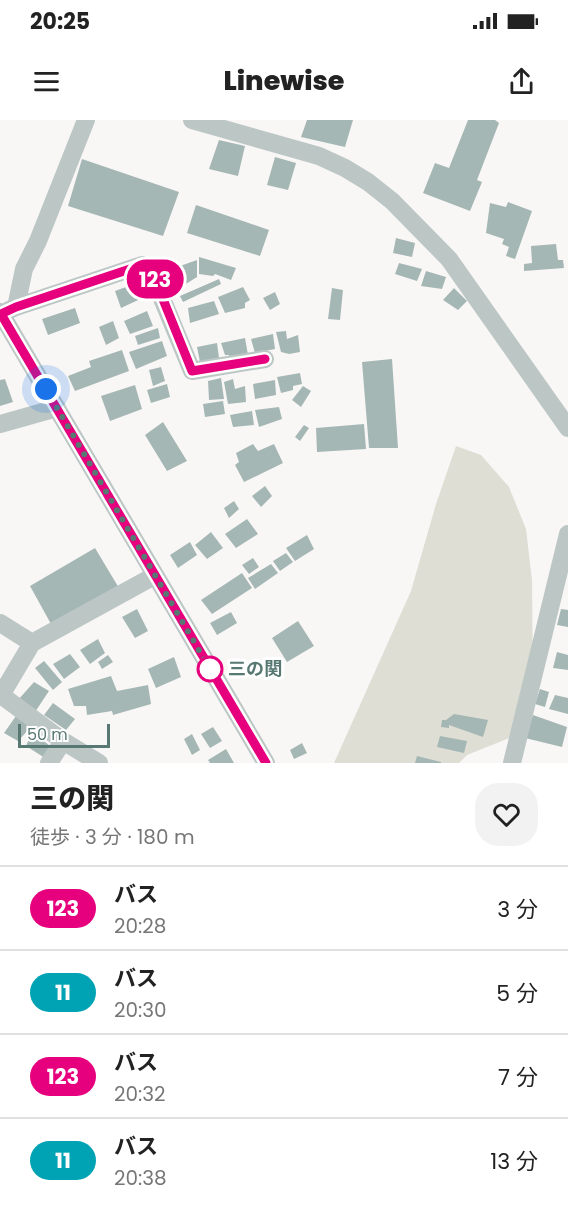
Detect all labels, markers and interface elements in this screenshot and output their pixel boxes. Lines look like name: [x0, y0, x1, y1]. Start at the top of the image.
text: 20:25: [30, 6, 90, 37]
text: Linewise: [224, 62, 344, 99]
icon: menu: [30, 65, 63, 98]
icon: share: [505, 65, 538, 98]
line badge: 123: [120, 260, 189, 298]
text: 123: [139, 265, 171, 294]
your location: [31, 374, 61, 404]
marker: 三の関: [197, 656, 223, 682]
place label: 三の関: [228, 656, 282, 681]
scale bar: [18, 721, 110, 748]
text: 50 m: [27, 723, 68, 746]
text: 三の関: [30, 779, 114, 818]
button: heart: [475, 783, 538, 846]
text: 徒歩 · 3 分 · 180 m: [30, 823, 194, 851]
text: バス: [114, 879, 158, 910]
text: 123: [47, 894, 79, 923]
text: 3 分: [497, 894, 538, 925]
text: 20:28: [114, 912, 166, 940]
text: バス: [114, 963, 158, 994]
text: 11: [55, 978, 71, 1007]
text: 5 分: [496, 978, 538, 1009]
text: 20:30: [114, 996, 167, 1024]
text: バス: [114, 1047, 158, 1078]
text: 123: [47, 1062, 79, 1091]
text: 7 分: [498, 1062, 538, 1093]
text: 20:32: [114, 1080, 166, 1108]
text: バス: [114, 1131, 158, 1162]
text: 11: [55, 1146, 71, 1175]
text: 13 分: [490, 1146, 538, 1177]
text: 20:38: [114, 1164, 167, 1192]

